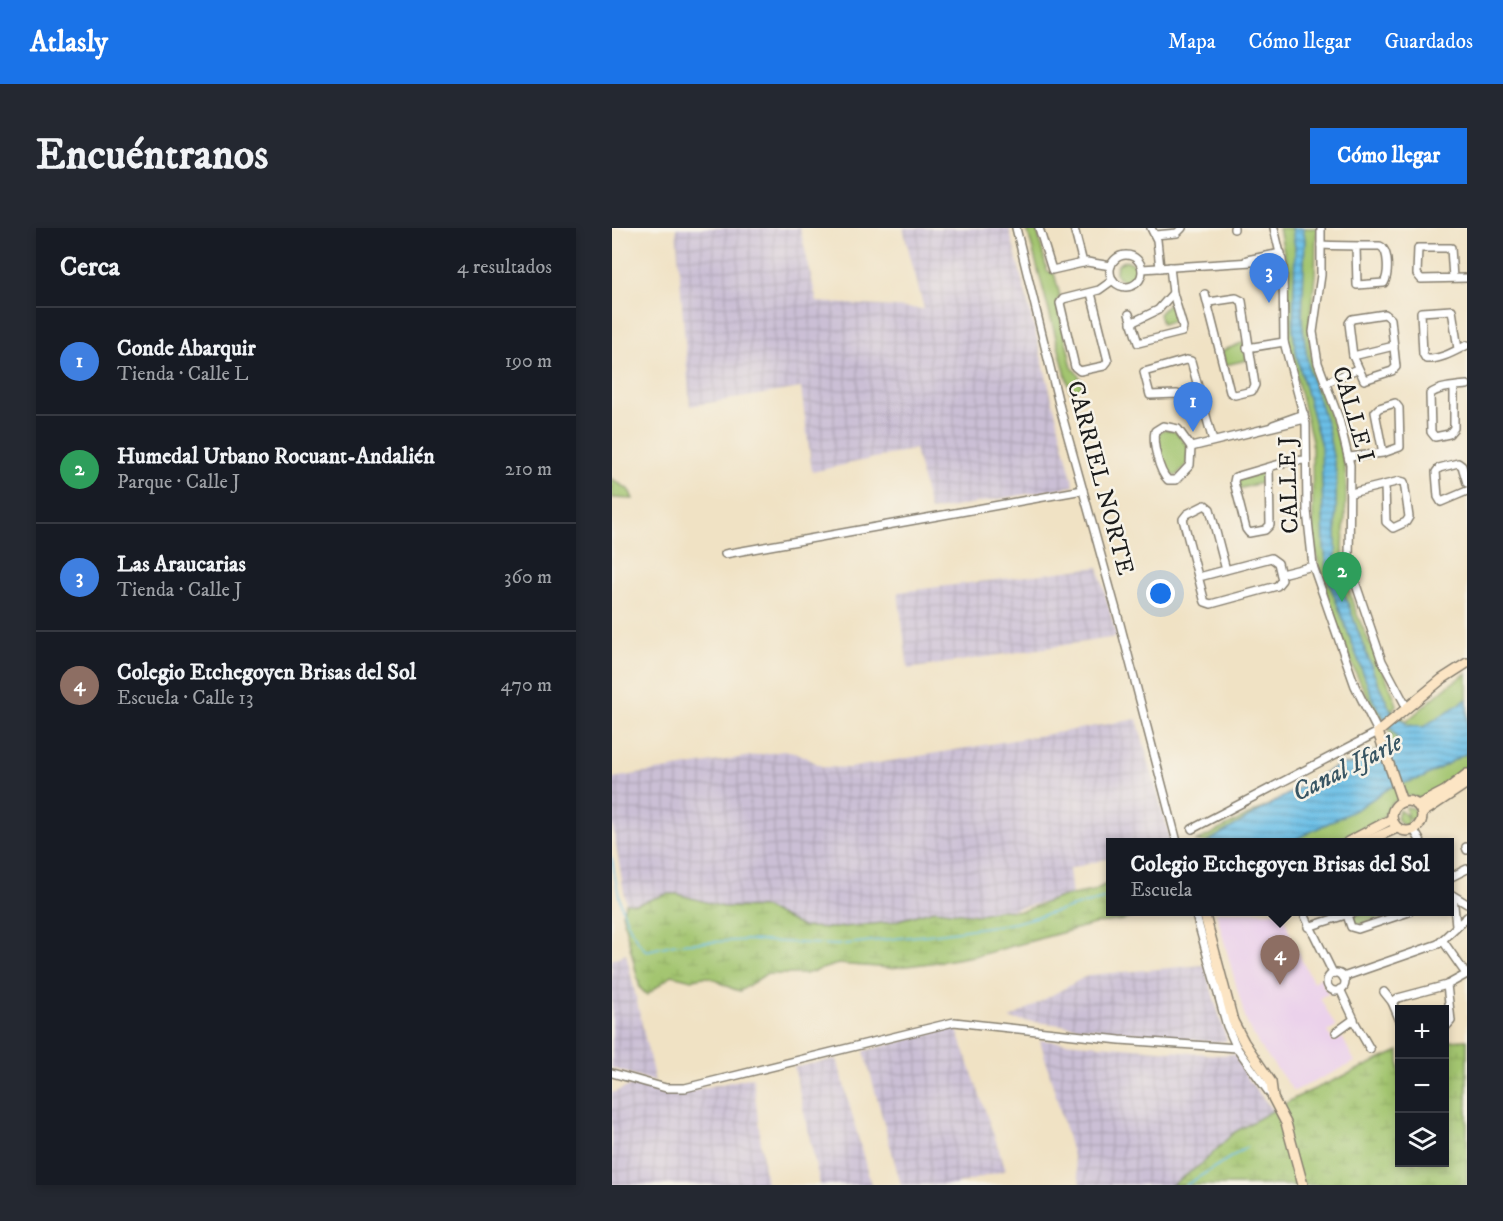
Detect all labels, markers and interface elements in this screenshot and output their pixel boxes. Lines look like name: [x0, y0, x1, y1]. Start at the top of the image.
text: Atlasly: [30, 25, 108, 60]
text: Mapa: [1168, 29, 1216, 55]
text: Cómo llegar: [1249, 29, 1351, 55]
text: Guardados: [1384, 29, 1473, 55]
button: Cómo llegar: [1310, 128, 1467, 184]
text: Encuéntranos: [36, 130, 268, 182]
text: Cerca: [60, 251, 120, 284]
pin: 3: [1250, 254, 1288, 303]
text: 4 resultados: [457, 255, 552, 280]
text: Conde Abarquir: [117, 335, 256, 362]
text: 1: [76, 349, 83, 374]
text: 190 m: [505, 349, 552, 374]
text: Tienda · Calle L: [117, 362, 248, 387]
street label: CALLE I: [1325, 363, 1381, 465]
street label: CARRIEL NORTE: [1060, 378, 1140, 578]
pin: 1: [1174, 382, 1212, 432]
street label: CALLE J: [1272, 436, 1306, 534]
text: Humedal Urbano Rocuant-Andalién: [117, 443, 435, 470]
text: 2: [75, 457, 84, 482]
text: 210 m: [505, 457, 552, 482]
text: Parque · Calle J: [117, 470, 240, 495]
text: Las Araucarias: [117, 551, 246, 578]
pin: 2: [1322, 552, 1362, 602]
text: 3: [76, 565, 83, 590]
text: 360 m: [504, 565, 552, 590]
text: Tienda · Calle J: [117, 578, 242, 603]
your location: [1146, 579, 1175, 608]
text: Colegio Etchegoyen Brisas del Sol: [117, 659, 416, 686]
text: 4: [74, 673, 85, 698]
text: 470 m: [501, 673, 552, 698]
text: Escuela · Calle 13: [117, 686, 253, 711]
water label: Canal Ifarle: [1286, 726, 1409, 810]
popup: [1106, 838, 1454, 916]
text: Colegio Etchegoyen Brisas del Sol: [1130, 851, 1430, 878]
text: Escuela: [1130, 878, 1192, 903]
pin: 4: [1260, 936, 1300, 985]
map controls: [1395, 1005, 1449, 1167]
button: +: [1395, 1005, 1449, 1059]
button: −: [1395, 1059, 1449, 1113]
button: layers: [1395, 1113, 1449, 1167]

